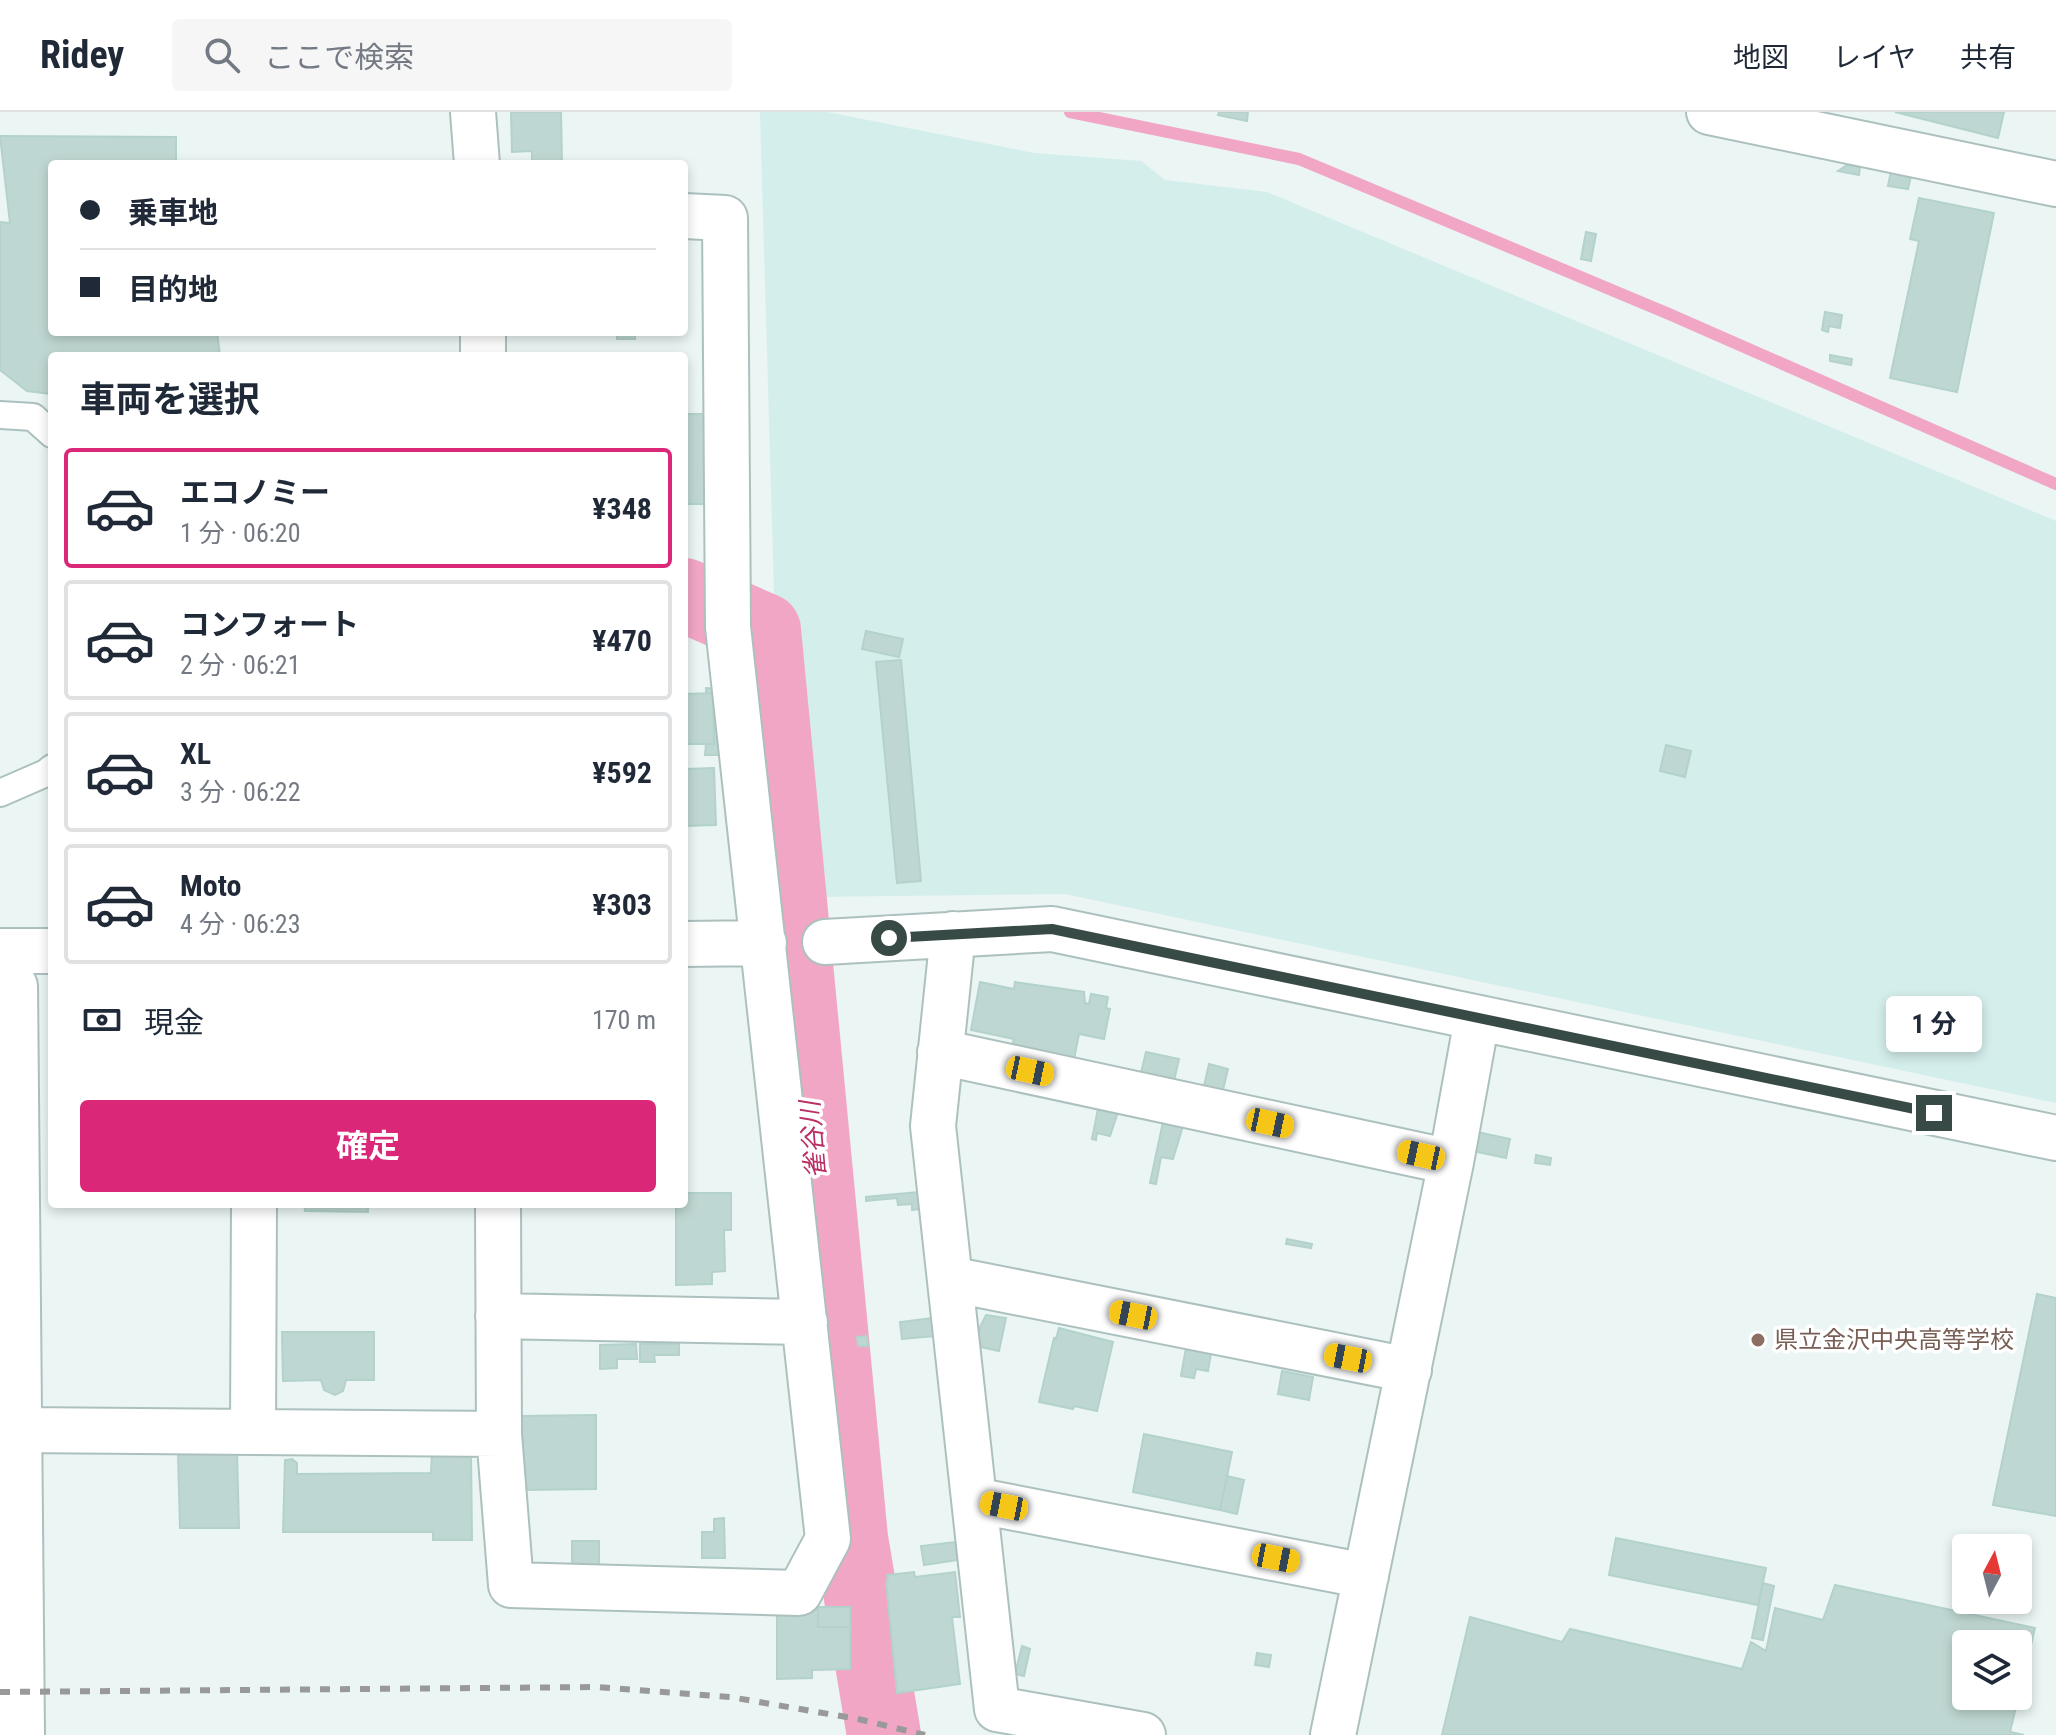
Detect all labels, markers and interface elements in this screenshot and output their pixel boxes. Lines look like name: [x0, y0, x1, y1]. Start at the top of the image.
search box: [172, 19, 732, 91]
text: Ridey: [40, 33, 124, 77]
icon: search: [200, 33, 244, 77]
text: ここで検索: [264, 40, 414, 75]
text: 地図: [1733, 41, 1789, 74]
text: レイヤ: [1833, 41, 1916, 74]
text: 共有: [1960, 41, 2016, 74]
text: 乗車地: [128, 195, 218, 230]
text: 目的地: [128, 272, 218, 307]
text: 車両を選択: [80, 379, 260, 421]
icon: car: [84, 472, 156, 544]
text: エコノミー: [180, 475, 330, 510]
text: ¥348: [592, 491, 652, 526]
text: 1 分 · 06:20: [180, 518, 300, 548]
icon: car: [84, 604, 156, 676]
text: コンフォート: [180, 607, 359, 642]
text: ¥470: [592, 623, 652, 658]
text: 2 分 · 06:21: [180, 650, 300, 680]
icon: car: [84, 736, 156, 808]
text: XL: [180, 736, 211, 771]
text: ¥592: [592, 755, 652, 790]
text: 3 分 · 06:22: [180, 777, 300, 807]
icon: car: [84, 868, 156, 940]
text: Moto: [180, 868, 241, 903]
text: ¥303: [592, 887, 652, 922]
text: 4 分 · 06:23: [180, 909, 300, 939]
route start: [871, 920, 907, 956]
callout: 1 分: [1886, 997, 1982, 1053]
icon: cash: [80, 998, 124, 1042]
text: 現金: [144, 1005, 204, 1040]
text: 170 m: [592, 1005, 656, 1035]
text: 1 分: [1911, 1009, 1957, 1039]
car: [1004, 1054, 1056, 1088]
route end: [1916, 1095, 1952, 1131]
water label: 雀谷川: [794, 1097, 831, 1180]
button: 確定: [80, 1100, 656, 1192]
car: [1244, 1106, 1296, 1140]
car: [1395, 1138, 1447, 1172]
car: [1107, 1299, 1159, 1331]
place label: 県立金沢中央高等学校: [1774, 1326, 2014, 1354]
marker: 県立金沢中央高等学校: [1749, 1331, 1767, 1349]
car: [1322, 1342, 1374, 1374]
car: [978, 1490, 1030, 1522]
north arrow: [1952, 1534, 2032, 1614]
map controls: [1952, 1534, 2032, 1710]
car: [1250, 1542, 1302, 1574]
button: layers: [1952, 1630, 2032, 1710]

